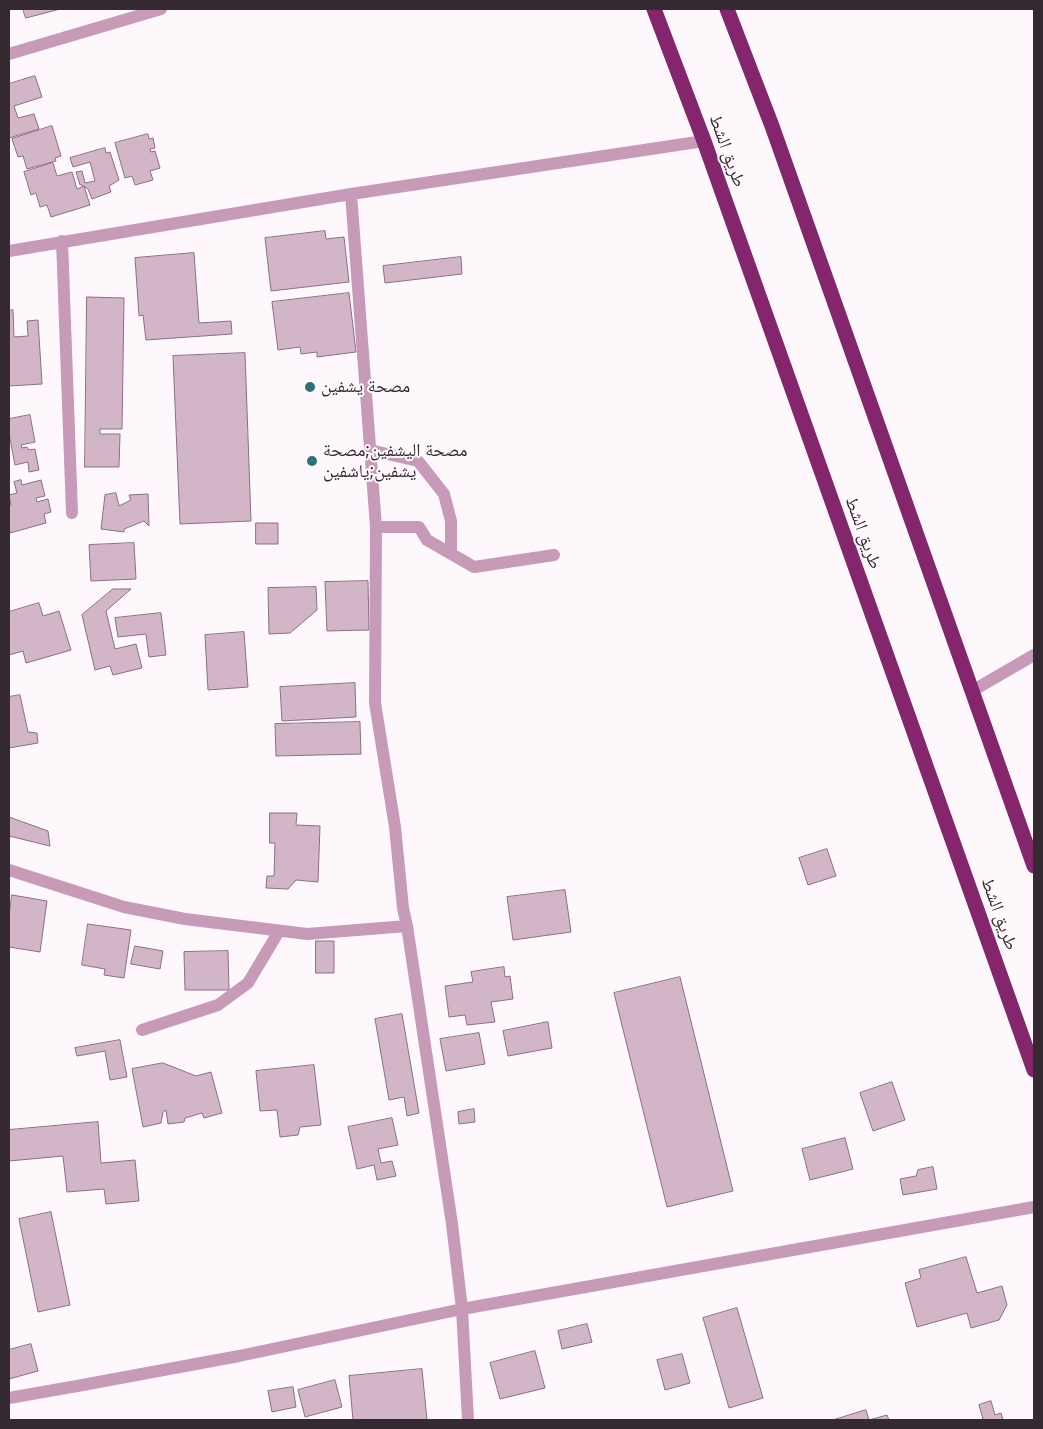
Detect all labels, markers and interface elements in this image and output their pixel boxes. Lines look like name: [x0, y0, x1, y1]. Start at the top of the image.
street label: طريق الشط: [704, 112, 750, 190]
place label: مصحة يشفين: [321, 376, 410, 398]
marker: مصحة يشفين: [303, 380, 317, 394]
place label: مصحة اليشفين;مصحة يشفين;ياشفين: [323, 440, 468, 482]
marker: مصحة اليشفين;مصحة يشفين;ياشفين: [305, 454, 319, 468]
street label: طريق الشط: [840, 494, 886, 572]
street label: طريق الشط: [976, 875, 1022, 953]

